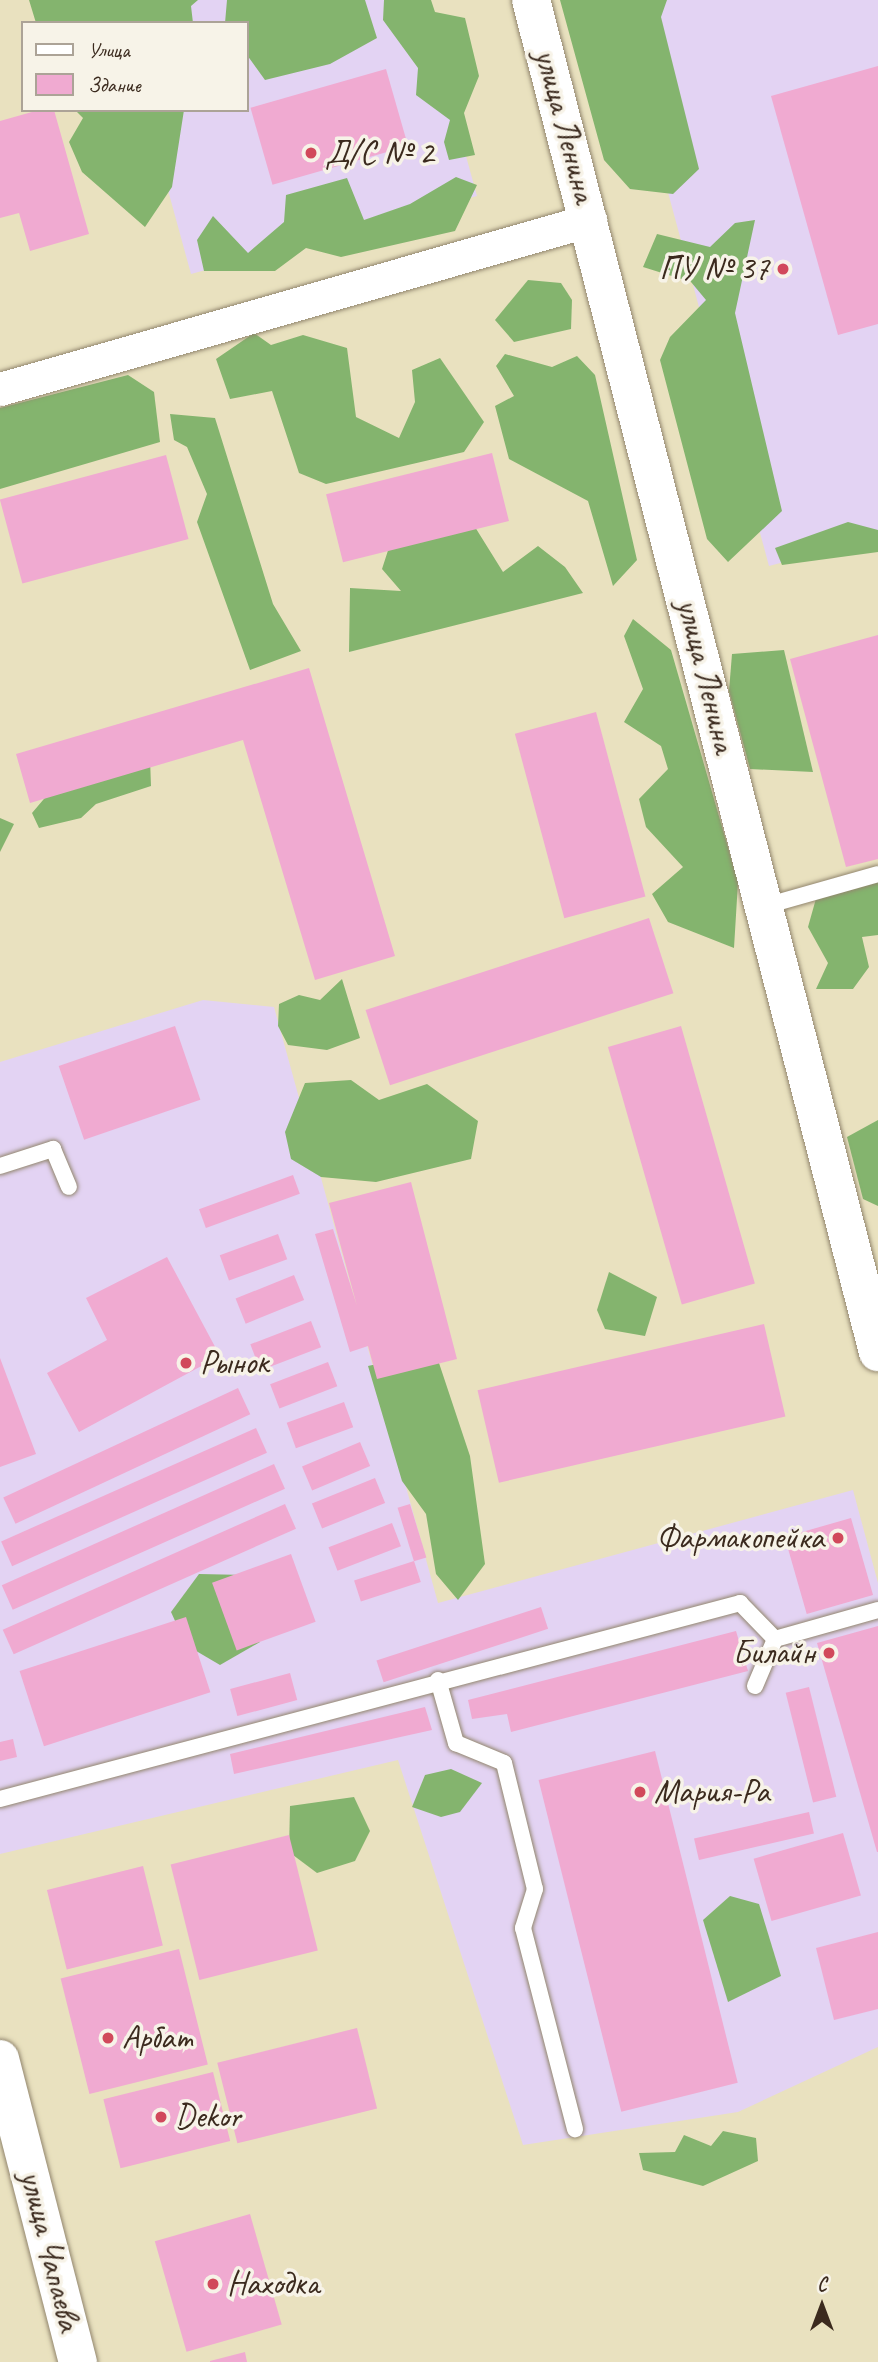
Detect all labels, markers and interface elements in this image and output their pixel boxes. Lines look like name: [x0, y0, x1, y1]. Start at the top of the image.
legend: [21, 21, 248, 112]
text: Улица: [88, 37, 130, 63]
street label: улица Ленина: [526, 45, 604, 207]
text: Здание: [88, 72, 141, 98]
place label: Д/С № 2: [325, 133, 434, 173]
marker: Д/С № 2: [303, 145, 319, 161]
place label: ПУ № 37: [659, 249, 769, 289]
marker: ПУ № 37: [775, 261, 791, 277]
street label: улица Ленина: [668, 595, 744, 757]
place label: Рынок: [200, 1343, 268, 1383]
marker: Рынок: [178, 1355, 194, 1371]
place label: Фармакопейка: [656, 1518, 824, 1558]
marker: Фармакопейка: [830, 1530, 846, 1546]
place label: Билайн: [733, 1633, 815, 1673]
marker: Билайн: [821, 1645, 837, 1661]
place label: Мария-Ра: [654, 1772, 769, 1812]
marker: Мария-Ра: [632, 1784, 648, 1800]
place label: Арбат: [122, 2018, 193, 2058]
marker: Арбат: [100, 2030, 116, 2046]
place label: Dekor: [175, 2097, 241, 2137]
marker: Dekor: [153, 2109, 169, 2125]
street label: улица Чапаева: [11, 2167, 89, 2335]
place label: Находка: [227, 2264, 319, 2304]
north arrow: [787, 2271, 857, 2341]
text: С: [817, 2273, 827, 2297]
marker: Находка: [205, 2276, 221, 2292]

